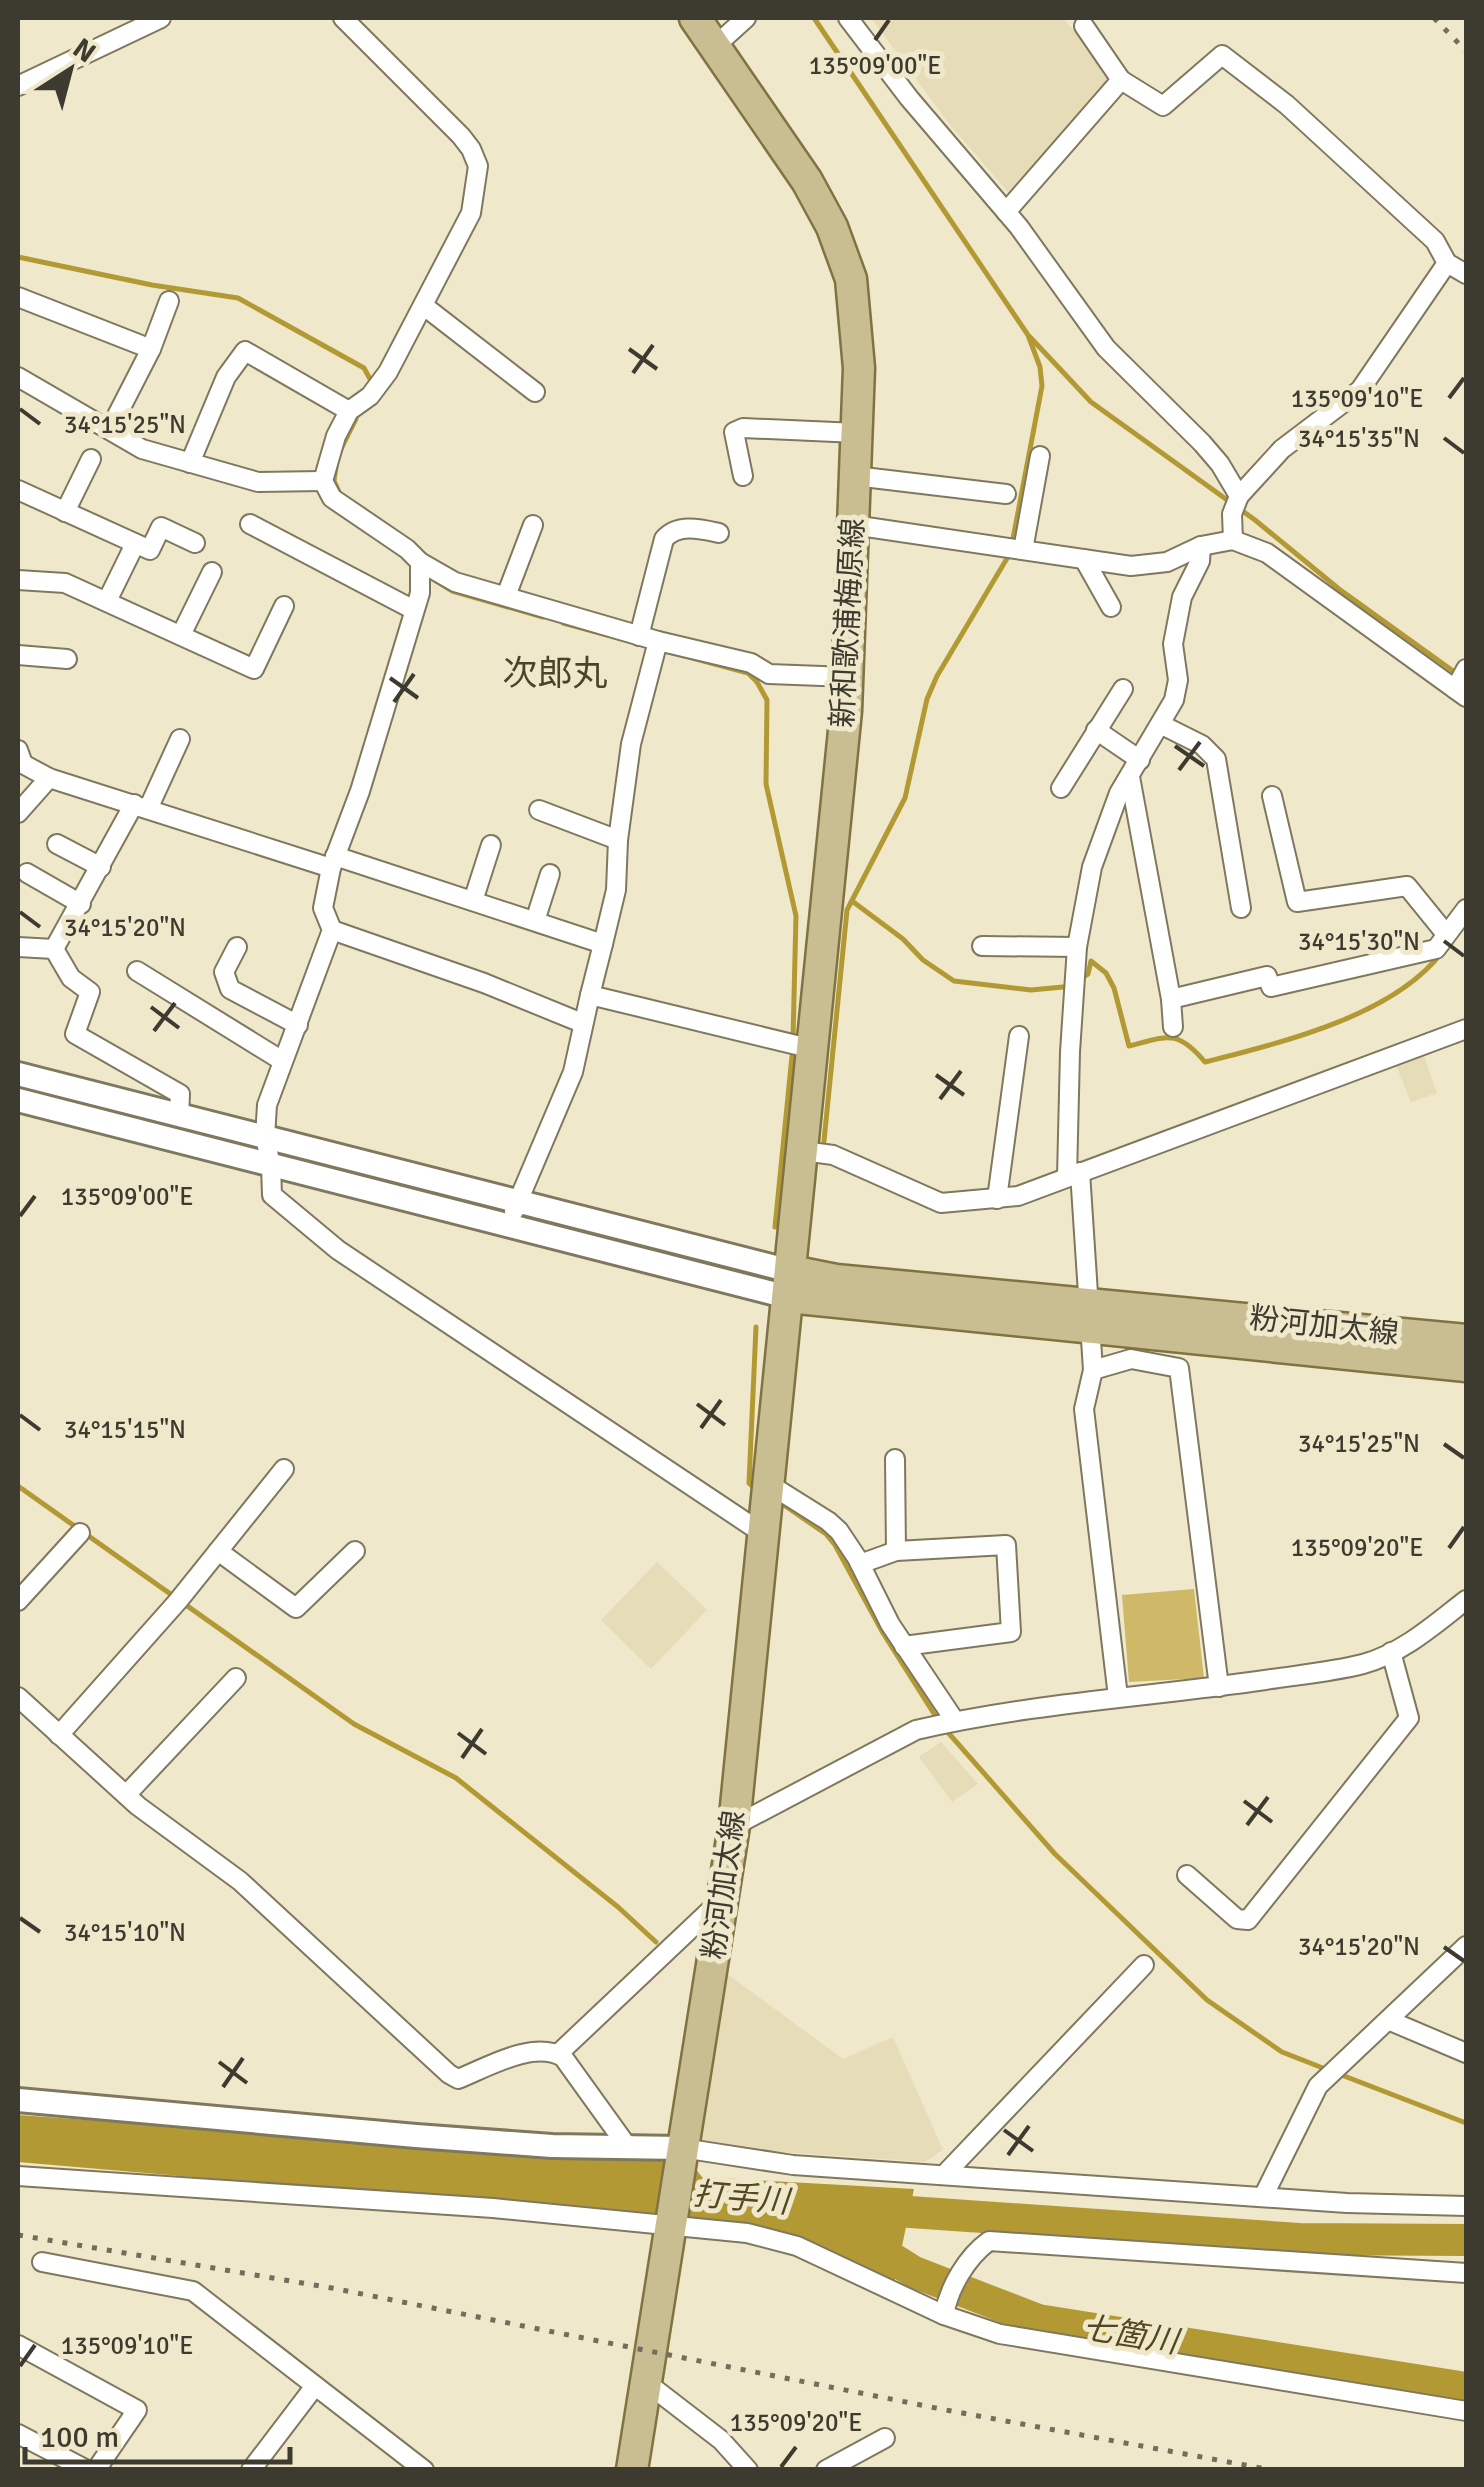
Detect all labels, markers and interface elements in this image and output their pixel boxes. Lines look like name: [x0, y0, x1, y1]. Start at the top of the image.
north arrow: [20, 20, 120, 120]
text: N: [66, 31, 102, 70]
text: 135°09'00"E: [809, 50, 941, 81]
text: 135°09'10"E: [1291, 383, 1423, 414]
text: 34°15'25"N: [64, 409, 186, 440]
text: 34°15'35"N: [1298, 423, 1420, 454]
street label: 新和歌浦梅原線: [824, 517, 872, 729]
district label: 次郎丸: [502, 652, 608, 695]
text: 34°15'20"N: [64, 912, 186, 943]
text: 34°15'30"N: [1298, 926, 1420, 957]
text: 135°09'00"E: [61, 1181, 193, 1212]
street label: 粉河加太線: [1247, 1300, 1401, 1352]
text: 34°15'15"N: [64, 1414, 186, 1445]
text: 34°15'25"N: [1298, 1428, 1420, 1459]
text: 135°09'20"E: [1291, 1532, 1423, 1563]
street label: 粉河加太線: [695, 1808, 753, 1962]
text: 34°15'10"N: [64, 1917, 186, 1948]
text: 34°15'20"N: [1298, 1931, 1420, 1962]
water label: 打手川: [691, 2174, 793, 2222]
water label: 七箇川: [1080, 2308, 1183, 2362]
text: 135°09'10"E: [61, 2330, 193, 2361]
scale bar: [25, 2402, 290, 2464]
text: 135°09'20"E: [730, 2407, 862, 2438]
text: 100 m: [40, 2419, 119, 2456]

